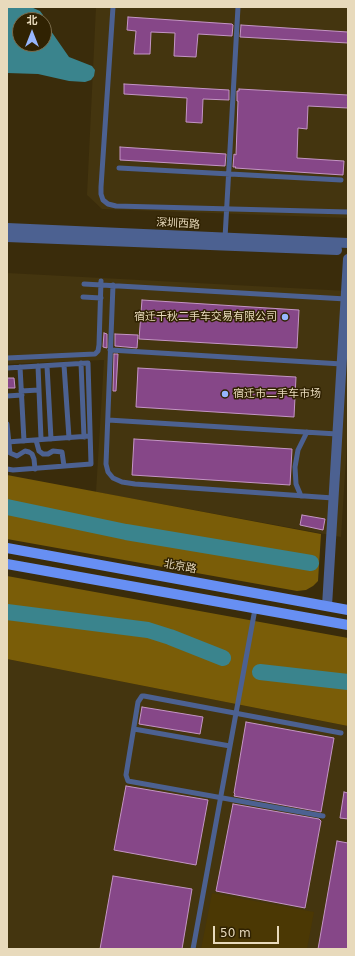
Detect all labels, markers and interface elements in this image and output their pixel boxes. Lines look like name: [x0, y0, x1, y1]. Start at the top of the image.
north arrow: [12, 12, 52, 52]
text: 北: [27, 14, 38, 27]
street label: 深圳西路: [156, 216, 200, 232]
place label: 宿迁千秋二手车交易有限公司: [134, 310, 277, 324]
marker: 宿迁千秋二手车交易有限公司: [280, 312, 290, 322]
place label: 宿迁市二手车市场: [233, 387, 321, 401]
marker: 宿迁市二手车市场: [220, 389, 230, 399]
street label: 北京路: [163, 558, 197, 576]
scale bar: [215, 918, 281, 944]
text: 50 m: [220, 926, 251, 940]

